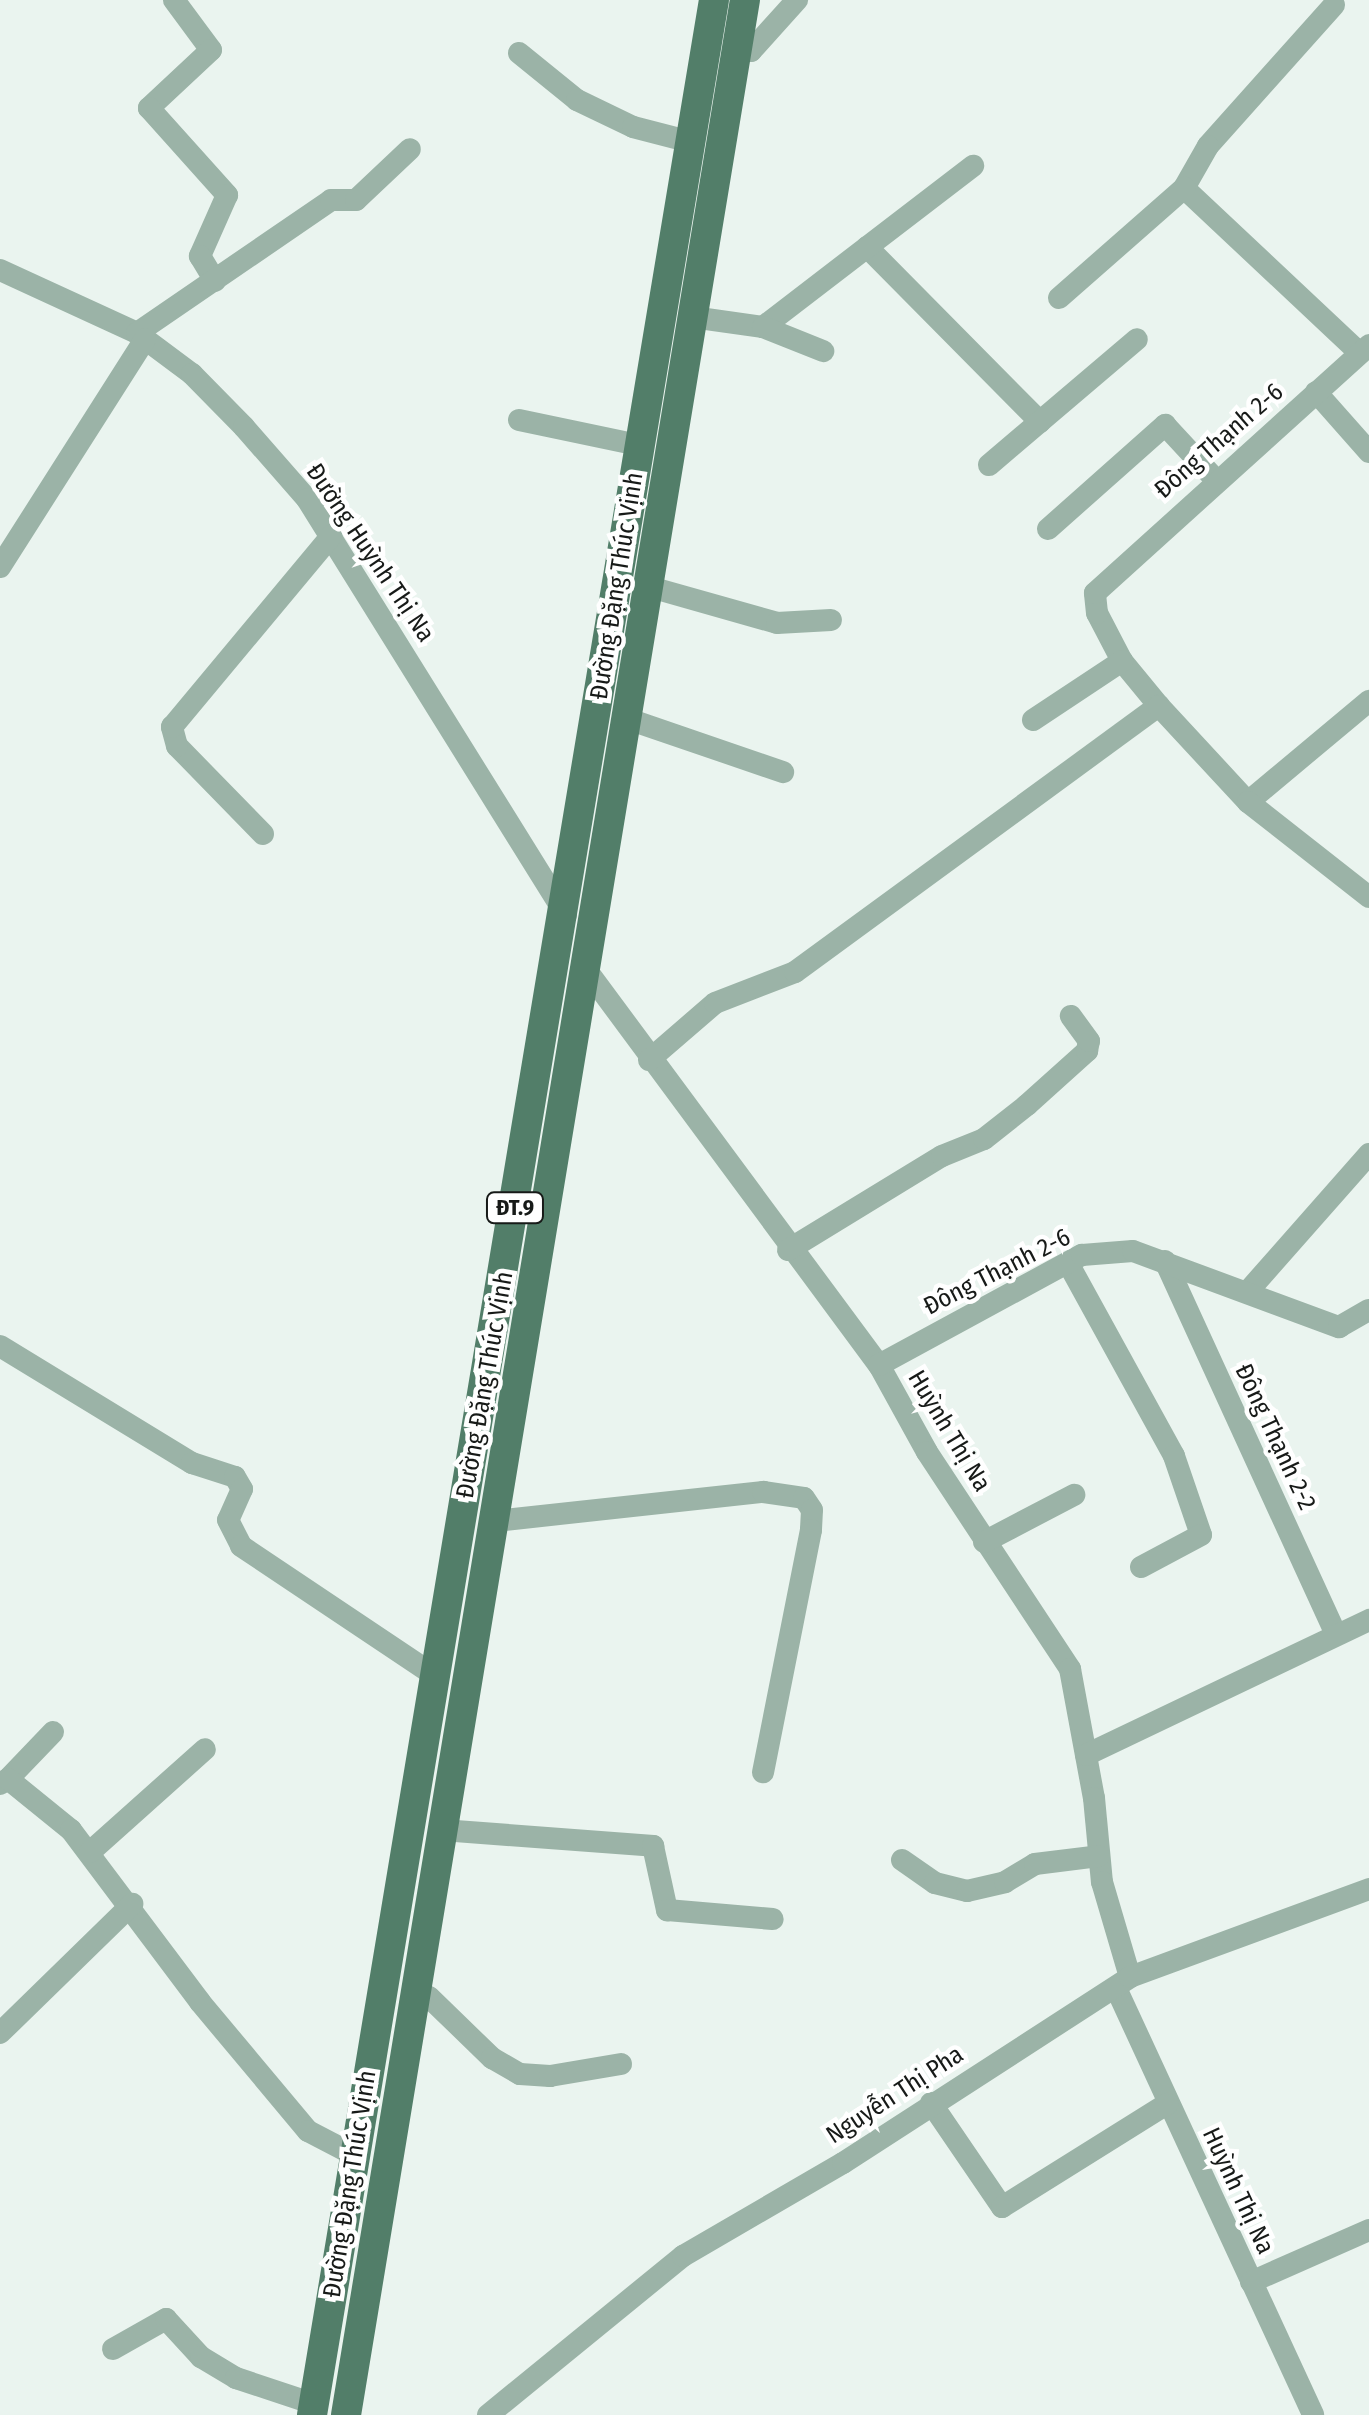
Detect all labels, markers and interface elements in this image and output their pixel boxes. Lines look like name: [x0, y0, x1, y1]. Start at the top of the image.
street label: Đông Thạnh 2-6: [1149, 377, 1289, 505]
street label: Đường Huỳnh Thị Na: [299, 458, 441, 648]
street label: Đường Đặng Thúc Vịnh: [584, 470, 650, 702]
road number: ĐT.9: [485, 1191, 545, 1225]
street label: Đông Thạnh 2-6: [919, 1222, 1075, 1322]
street label: Đường Đặng Thúc Vịnh: [450, 1269, 520, 1501]
street label: Đông Thạnh 2-2: [1228, 1359, 1322, 1515]
street label: Huỳnh Thị Na: [901, 1365, 997, 1497]
street label: Nguyễn Thị Pha: [821, 2040, 969, 2150]
street label: Đường Đặng Thúc Vịnh: [317, 2068, 383, 2300]
street label: Huỳnh Thị Na: [1196, 2123, 1280, 2259]

